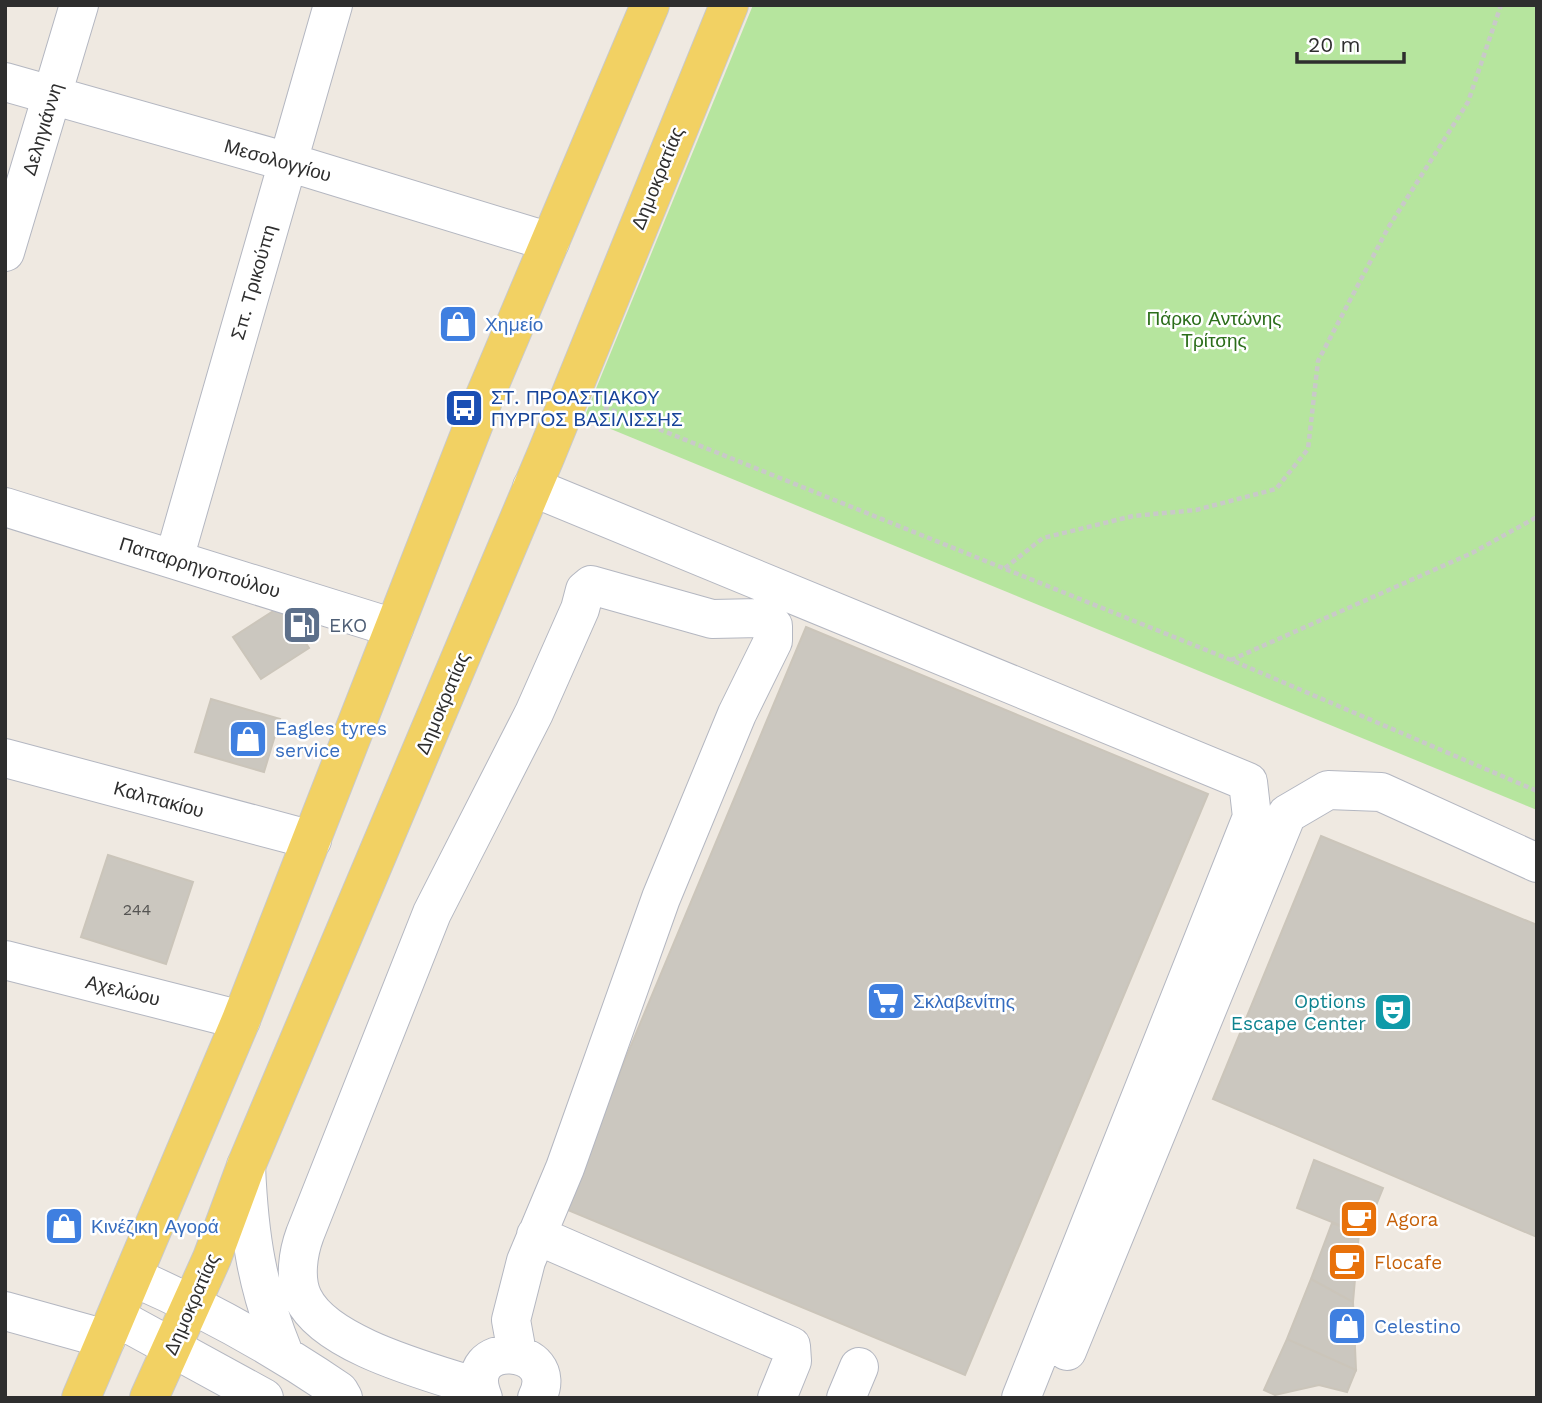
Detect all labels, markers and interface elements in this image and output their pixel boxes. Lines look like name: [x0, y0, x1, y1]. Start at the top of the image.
scale bar: [1297, 21, 1404, 65]
text: 20 m: [1308, 32, 1360, 57]
street label: Δεληγιάννη: [18, 80, 67, 178]
street label: Δημοκρατίας: [626, 123, 689, 233]
street label: Μεσολογγίου: [222, 134, 334, 187]
street label: Σπ. Τρικούπη: [226, 222, 281, 342]
shop icon: Χημείο: [437, 303, 479, 345]
park label: Πάρκο Αντώνης Τρίτσης: [1147, 307, 1281, 352]
place label: Χημείο: [485, 313, 543, 336]
place label: ΣΤ. ΠΡΟΑΣΤΙΑΚΟΥ ΠΥΡΓΟΣ ΒΑΣΙΛΙΣΣΗΣ: [491, 386, 683, 431]
bus stop icon: ΣΤ. ΠΡΟΑΣΤΙΑΚΟΥ ΠΥΡΓΟΣ ΒΑΣΙΛΙΣΣΗΣ: [443, 387, 485, 429]
street label: Παπαρρηγοπούλου: [117, 532, 283, 603]
fuel station icon: EKO: [281, 604, 323, 646]
place label: EKO: [329, 614, 367, 637]
street label: Δημοκρατίας: [411, 649, 474, 758]
place label: Eagles tyres service: [275, 717, 387, 762]
shop icon: Eagles tyres service: [227, 718, 269, 760]
street label: Καλπακίου: [111, 776, 207, 823]
house number: 244: [123, 900, 151, 919]
street label: Αχελώου: [83, 970, 162, 1011]
supermarket icon: Σκλαβενίτης: [865, 980, 907, 1022]
place label: Σκλαβενίτης: [913, 990, 1015, 1013]
place label: Options Escape Center: [1231, 990, 1366, 1035]
theatre icon: Options Escape Center: [1372, 991, 1414, 1033]
cafe icon: Agora: [1338, 1198, 1380, 1240]
shop icon: Κινέζικη Αγορά: [43, 1205, 85, 1247]
place label: Agora: [1386, 1208, 1439, 1231]
place label: Κινέζικη Αγορά: [91, 1215, 219, 1238]
cafe icon: Flocafe: [1326, 1241, 1368, 1283]
street label: Δημοκρατίας: [159, 1250, 224, 1359]
place label: Flocafe: [1374, 1251, 1442, 1274]
shop icon: Celestino: [1326, 1305, 1368, 1347]
place label: Celestino: [1374, 1315, 1461, 1338]

